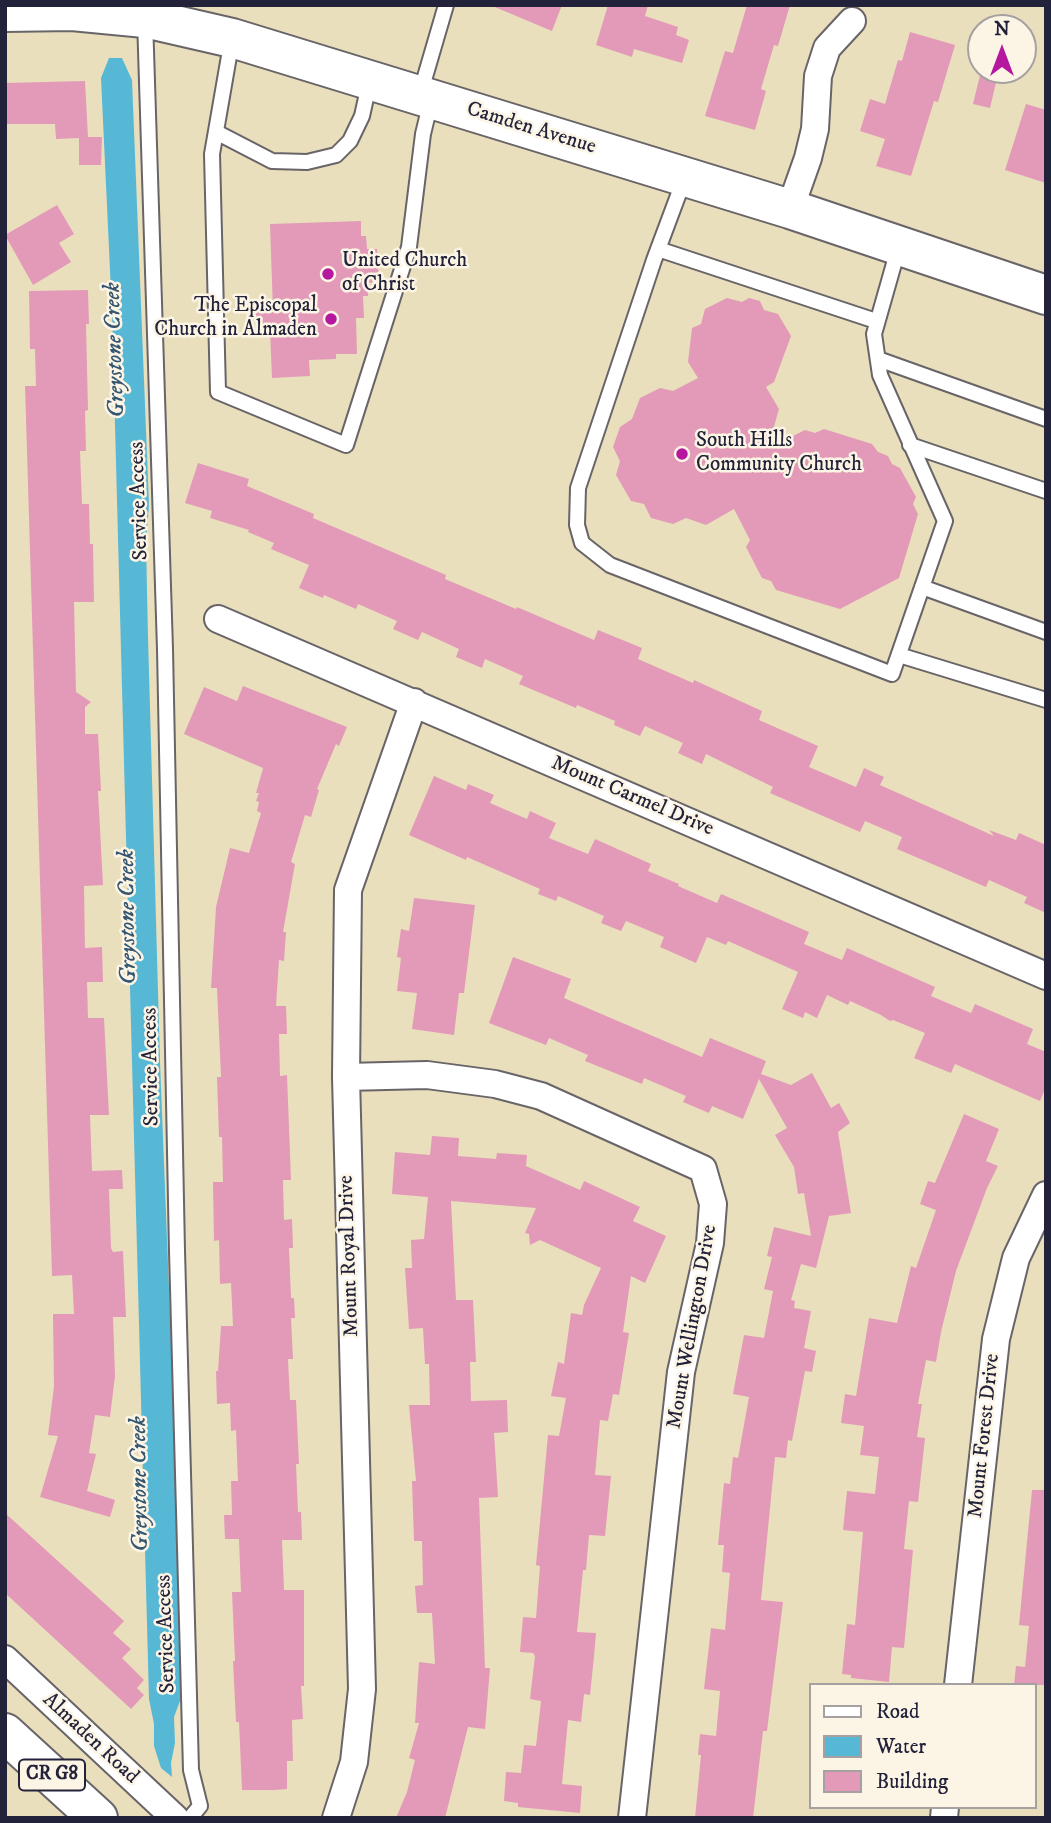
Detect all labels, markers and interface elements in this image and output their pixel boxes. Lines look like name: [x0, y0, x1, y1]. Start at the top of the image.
north arrow: [967, 14, 1037, 84]
text: N: [994, 18, 1010, 41]
street label: Camden Avenue: [463, 97, 599, 161]
place label: United Church of Christ: [342, 249, 467, 299]
marker: United Church of Christ: [320, 266, 336, 282]
water label: Greystone Creek: [100, 282, 132, 418]
place label: The Episcopal Church in Almaden: [154, 294, 317, 344]
marker: The Episcopal Church in Almaden: [323, 311, 339, 327]
place label: South Hills Community Church: [696, 429, 862, 479]
street label: Service Access: [125, 441, 155, 561]
marker: South Hills Community Church: [674, 446, 690, 462]
street label: Mount Carmel Drive: [547, 751, 717, 843]
water label: Greystone Creek: [114, 849, 144, 985]
street label: Service Access: [138, 1007, 166, 1127]
street label: Mount Royal Drive: [335, 1175, 365, 1337]
street label: Mount Wellington Drive: [663, 1223, 723, 1431]
street label: Mount Forest Drive: [964, 1353, 1006, 1519]
water label: Greystone Creek: [126, 1416, 156, 1552]
street label: Service Access: [152, 1574, 182, 1694]
legend: [810, 1683, 1037, 1809]
street label: Almaden Road: [37, 1688, 143, 1790]
text: Road: [876, 1699, 920, 1725]
text: Water: [876, 1734, 926, 1760]
road number: CR G8: [19, 1760, 85, 1791]
text: Building: [876, 1769, 948, 1795]

